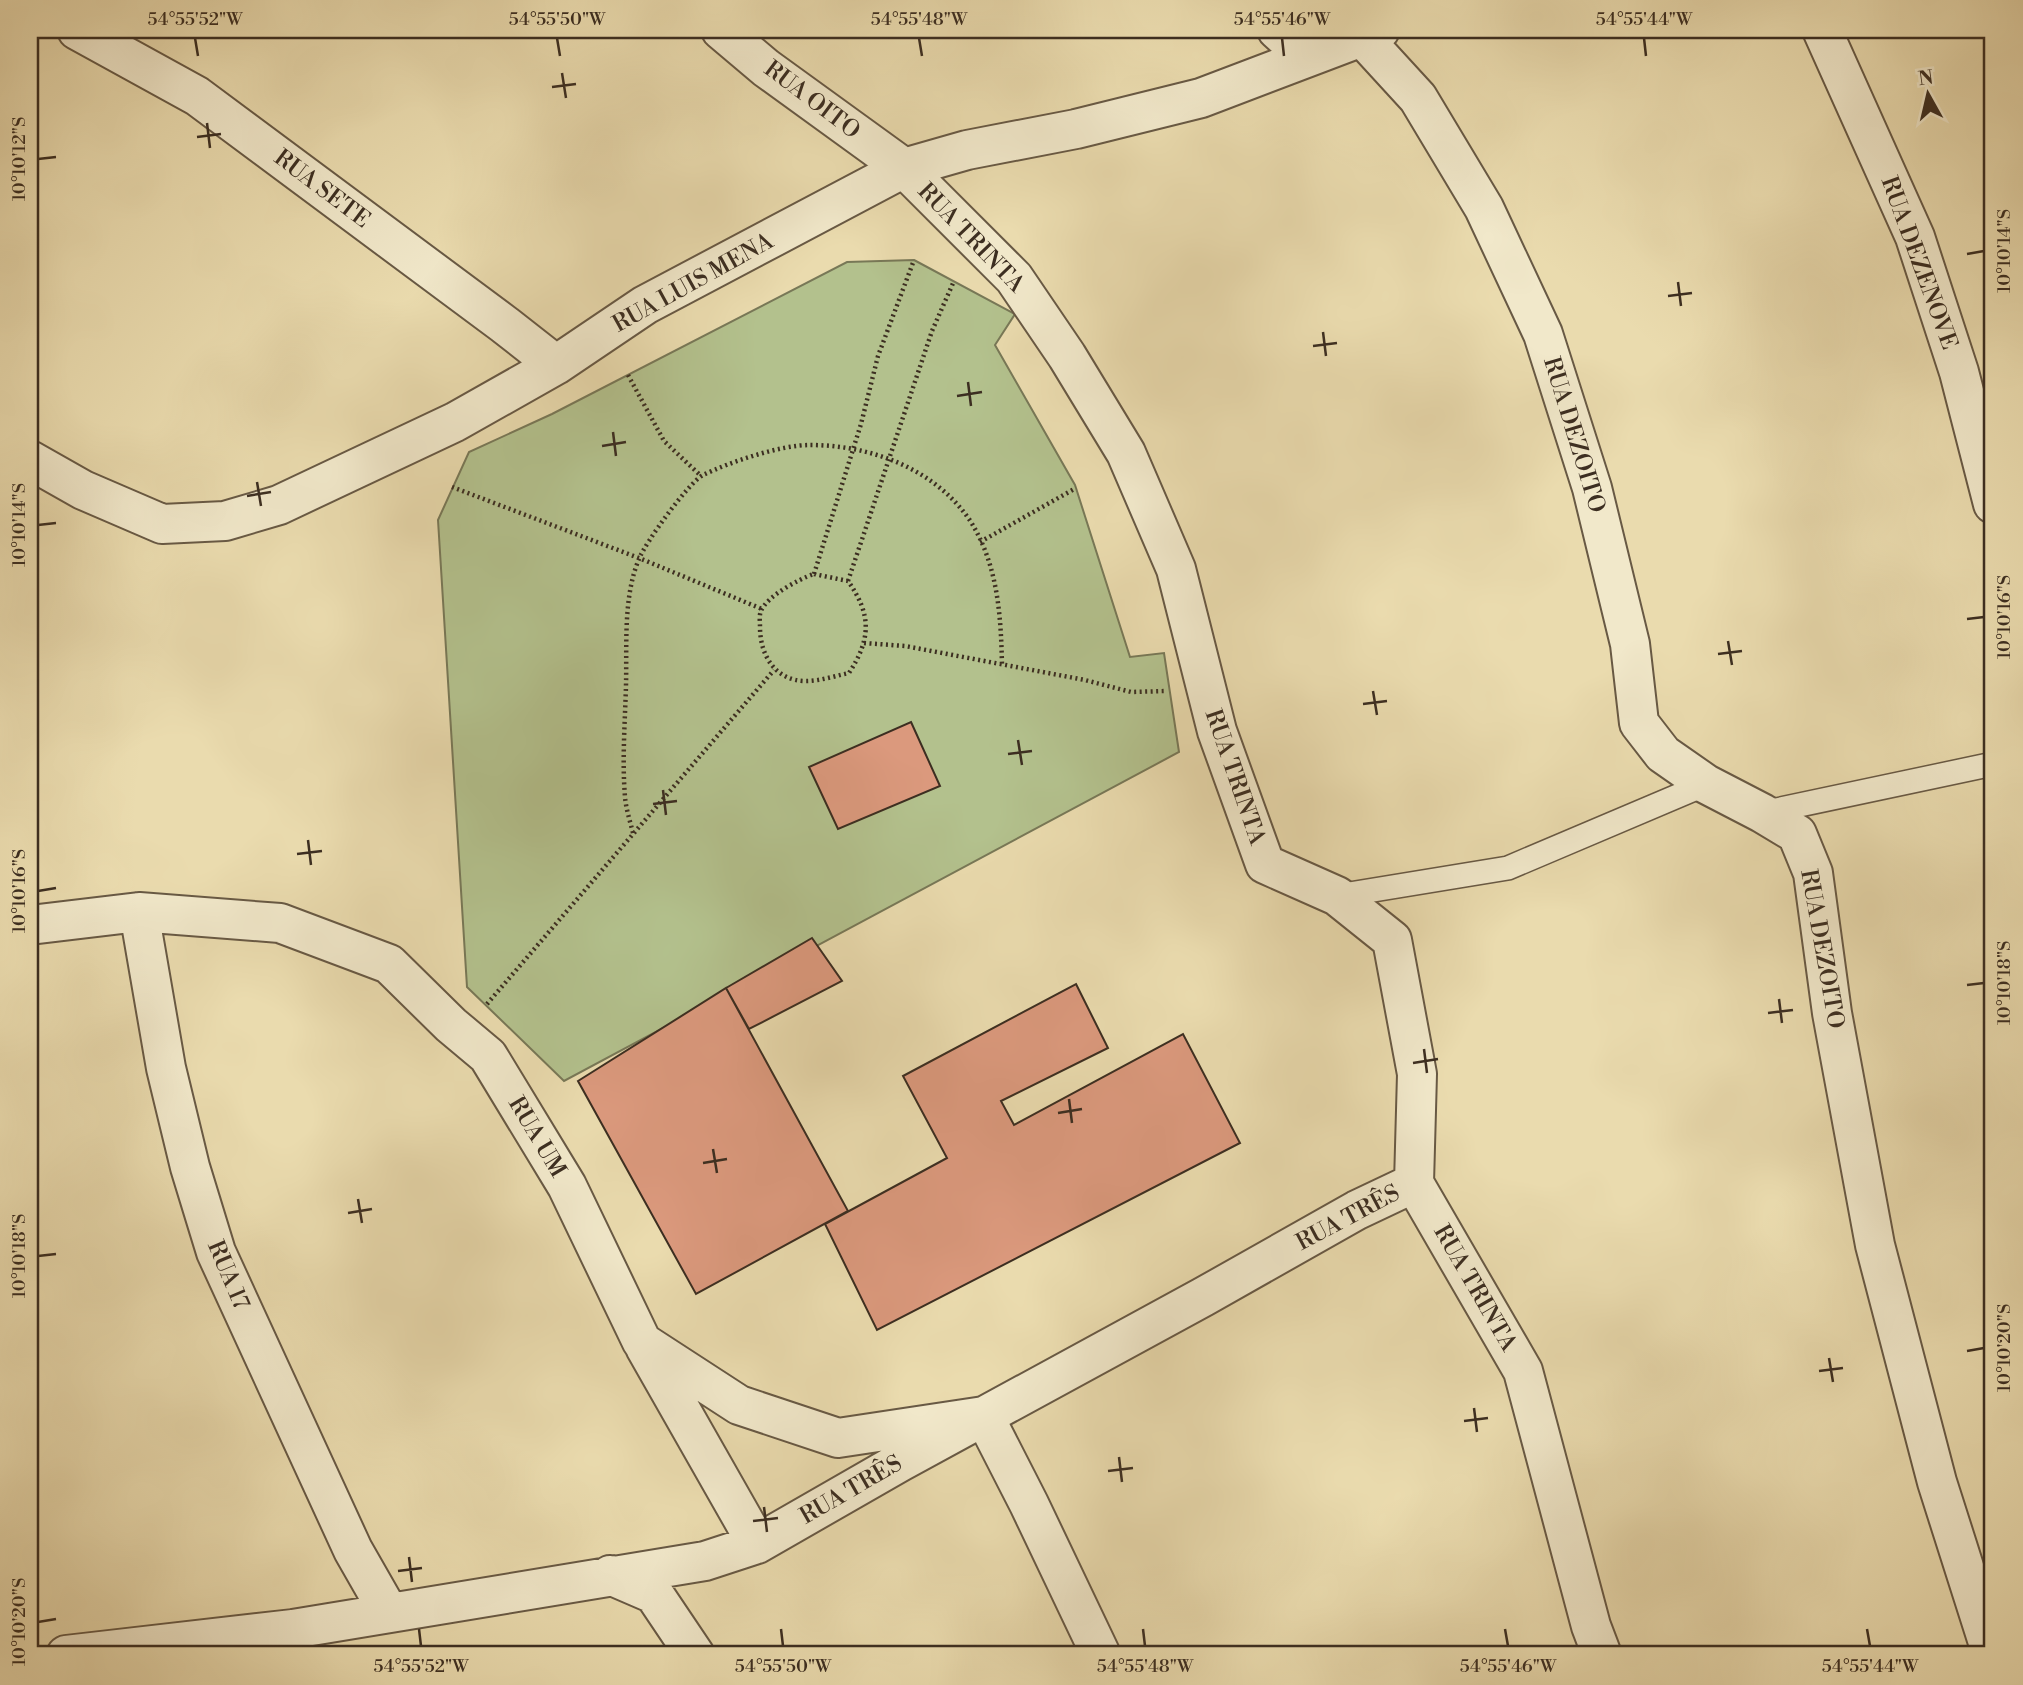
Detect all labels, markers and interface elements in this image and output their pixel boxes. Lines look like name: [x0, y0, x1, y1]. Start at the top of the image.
text: 54°55'52"W: [147, 8, 243, 31]
text: 54°55'50"W: [509, 8, 606, 31]
text: 54°55'48"W: [871, 8, 968, 31]
text: 54°55'46"W: [1234, 8, 1331, 31]
text: 54°55'44"W: [1596, 8, 1693, 31]
street label: RUA OITO: [758, 55, 866, 145]
north arrow: [1894, 60, 1964, 130]
text: N: [1917, 65, 1935, 91]
text: 10°10'12"S: [8, 117, 31, 201]
street label: RUA SETE: [268, 144, 376, 234]
street label: RUA DEZENOVE: [1875, 173, 1963, 353]
street label: RUA TRINTA: [912, 177, 1031, 299]
text: 10°10'14"S: [1993, 209, 2016, 293]
street label: RUA LUIS MENA: [608, 227, 779, 339]
street label: RUA DEZOITO: [1537, 354, 1611, 516]
text: 10°10'14"S: [8, 483, 31, 567]
text: 10°10'16"S: [1993, 575, 2016, 659]
street label: RUA TRINTA: [1199, 706, 1272, 850]
text: 10°10'16"S: [8, 849, 31, 933]
street label: RUA DEZOITO: [1794, 867, 1850, 1031]
text: 10°10'18"S: [1993, 941, 2016, 1025]
street label: RUA UM: [502, 1092, 572, 1183]
street label: RUA TRÊS: [1290, 1177, 1405, 1257]
text: 10°10'18"S: [8, 1214, 31, 1298]
street label: RUA TRINTA: [1428, 1220, 1523, 1357]
street label: RUA 17: [201, 1236, 255, 1314]
text: 10°10'20"S: [1993, 1304, 2016, 1392]
street label: RUA TRÊS: [794, 1448, 907, 1530]
text: 10°10'20"S: [8, 1578, 31, 1666]
text: 54°55'52"W: [373, 1655, 469, 1678]
text: 54°55'50"W: [735, 1655, 832, 1678]
text: 54°55'48"W: [1097, 1655, 1194, 1678]
text: 54°55'46"W: [1460, 1655, 1557, 1678]
text: 54°55'44"W: [1822, 1655, 1919, 1678]

